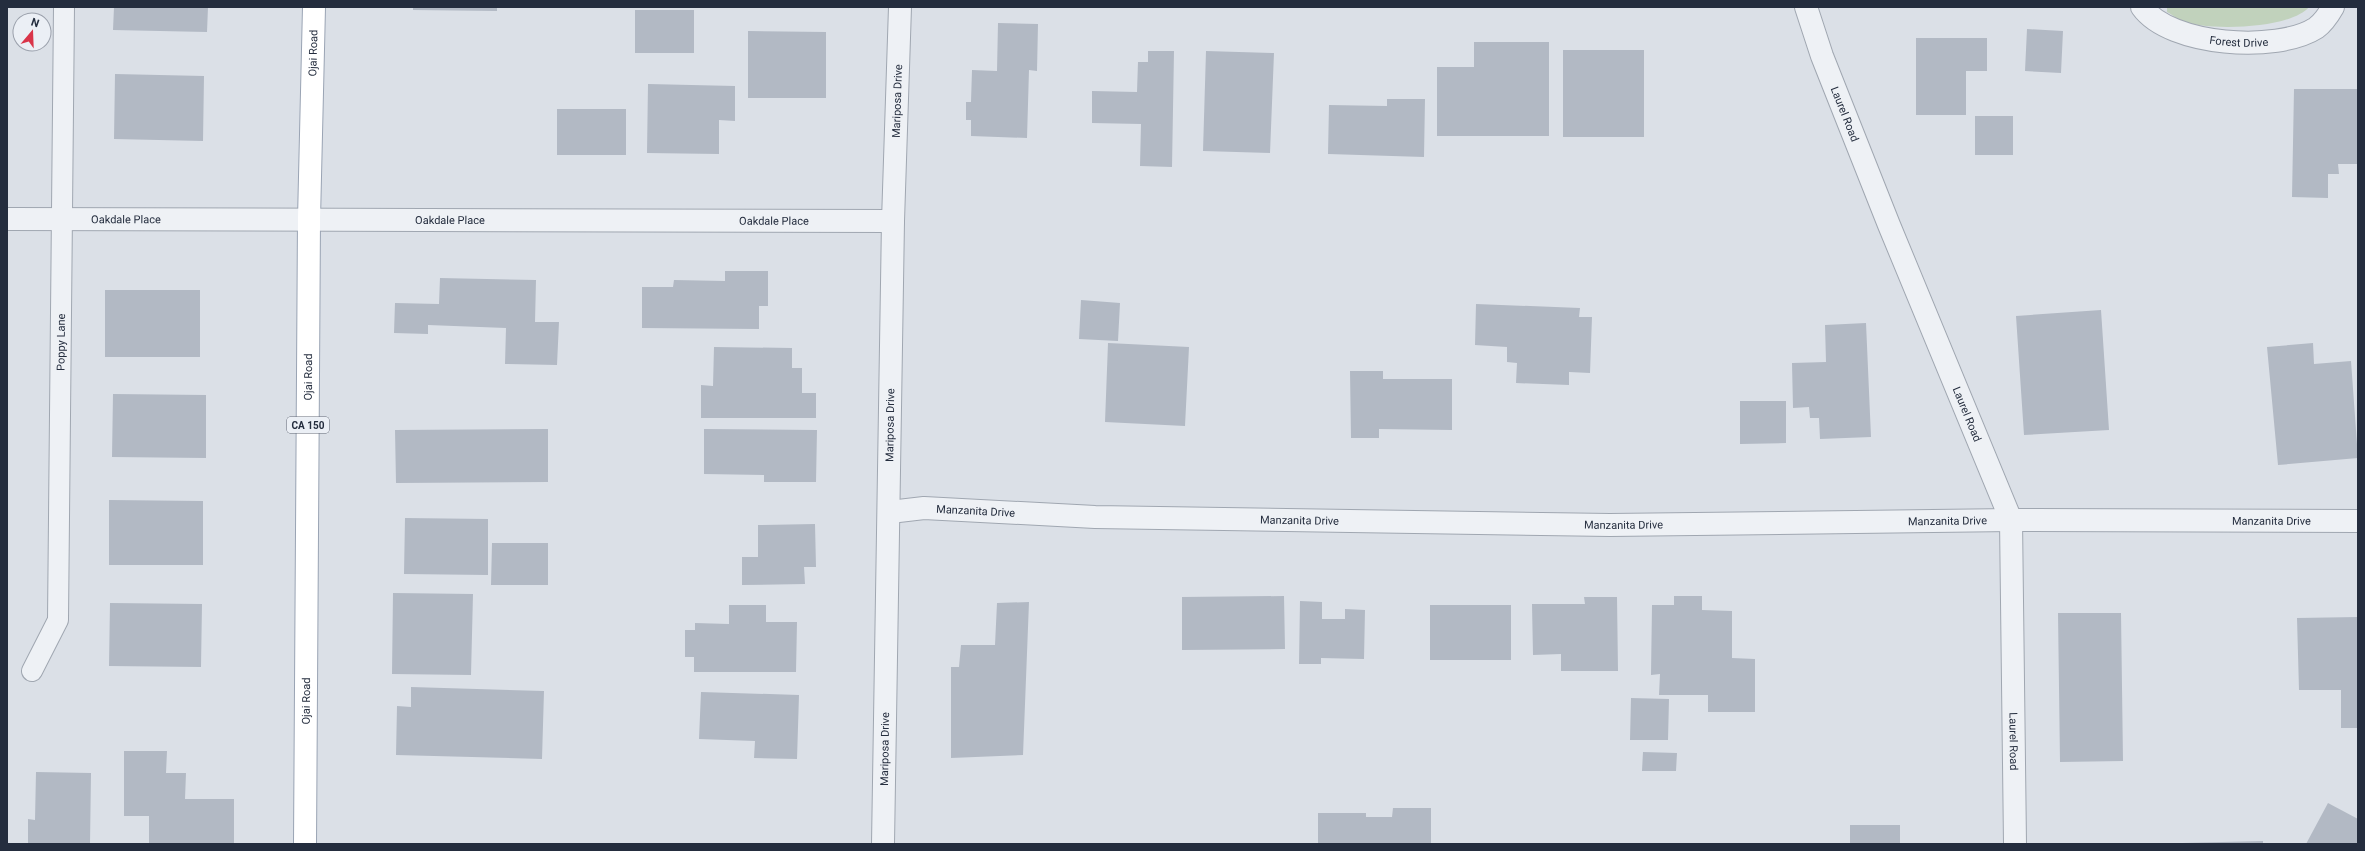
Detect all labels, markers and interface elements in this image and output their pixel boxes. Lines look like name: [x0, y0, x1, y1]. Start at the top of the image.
north arrow: [12, 12, 52, 52]
text: N: [29, 16, 41, 31]
street label: Ojai Road: [306, 29, 320, 77]
street label: Forest Drive: [2209, 33, 2269, 49]
street label: Mariposa Drive: [889, 64, 905, 138]
street label: Laurel Road: [1828, 85, 1862, 143]
street label: Oakdale Place: [91, 213, 161, 226]
street label: Oakdale Place: [415, 213, 485, 227]
street label: Oakdale Place: [739, 214, 809, 227]
street label: Poppy Lane: [54, 313, 67, 371]
street label: Ojai Road: [301, 354, 315, 400]
street label: Laurel Road: [1950, 385, 1984, 443]
street label: Mariposa Drive: [883, 388, 897, 462]
road number: CA 150: [287, 417, 329, 433]
street label: Manzanita Drive: [936, 502, 1016, 519]
street label: Manzanita Drive: [1260, 513, 1339, 527]
street label: Manzanita Drive: [1908, 514, 1987, 528]
street label: Manzanita Drive: [2232, 514, 2311, 527]
street label: Manzanita Drive: [1584, 518, 1663, 532]
street label: Ojai Road: [299, 678, 313, 724]
street label: Mariposa Drive: [877, 712, 892, 786]
street label: Laurel Road: [2007, 712, 2021, 771]

